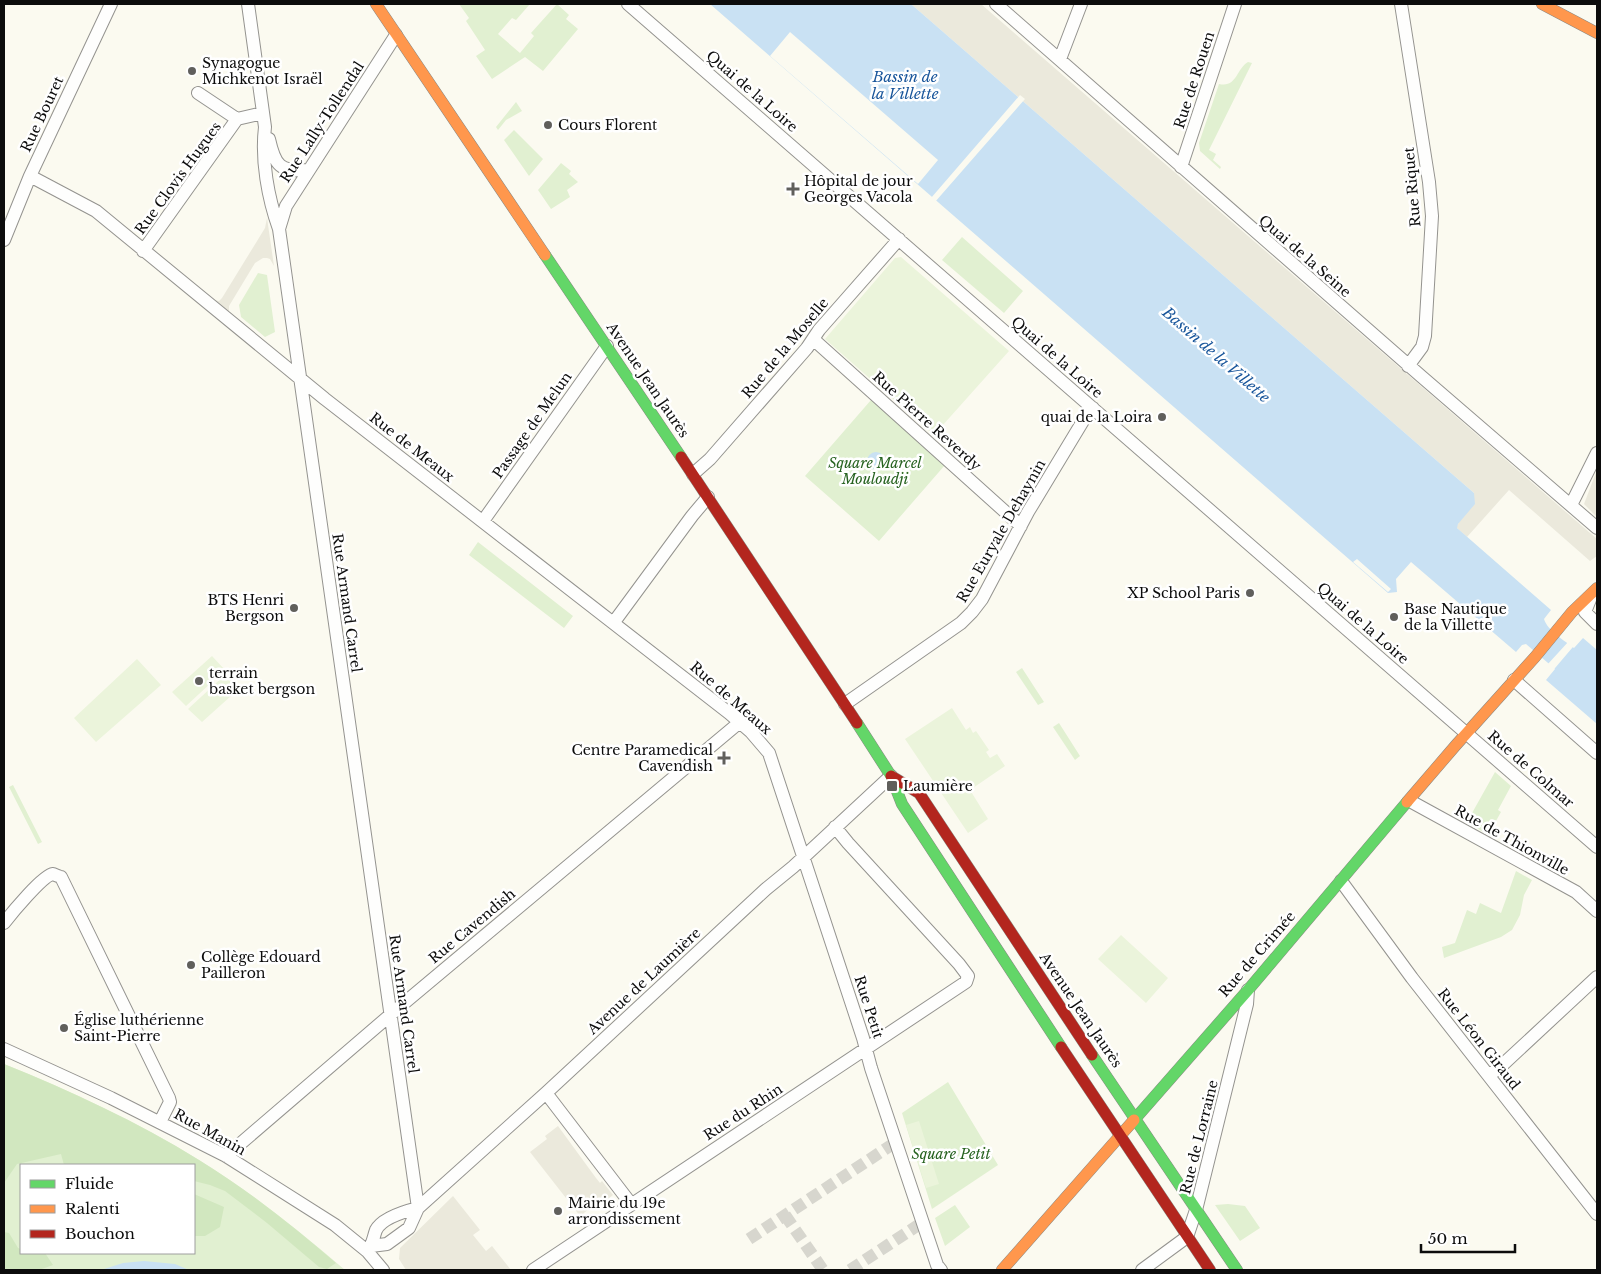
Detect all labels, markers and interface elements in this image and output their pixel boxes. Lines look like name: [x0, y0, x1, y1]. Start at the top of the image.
street label: Rue de Rouen: [1170, 29, 1218, 131]
street label: Quai de la Loire: [703, 46, 801, 136]
place label: Synagogue Michkenot Israël: [202, 54, 323, 88]
street label: Rue Lally-Tollendal: [276, 58, 368, 186]
marker: Synagogue Michkenot Israël: [186, 65, 198, 77]
water label: Bassin de la Villette: [871, 67, 939, 103]
street label: Rue Bouret: [17, 73, 68, 155]
place label: Cours Florent: [558, 116, 658, 134]
street label: Rue Clovis Hugues: [131, 118, 225, 238]
marker: Cours Florent: [542, 119, 554, 131]
street label: Rue Riquet: [1399, 146, 1424, 228]
place label: Hôpital de jour Georges Vacola: [804, 172, 913, 206]
marker: Hôpital de jour Georges Vacola: [786, 182, 800, 196]
street label: Quai de la Seine: [1255, 211, 1355, 301]
street label: Rue de la Moselle: [738, 294, 832, 402]
water label: Bassin de la Villette: [1158, 302, 1274, 407]
street label: Quai de la Loire: [1008, 312, 1106, 402]
street label: Avenue Jean Jaurès: [602, 318, 693, 441]
street label: Rue Pierre Reverdy: [869, 367, 985, 475]
street label: Passage de Melun: [488, 368, 576, 482]
street label: Rue de Meaux: [366, 408, 458, 486]
place label: quai de la Loira: [1041, 408, 1152, 426]
marker: quai de la Loira: [1156, 411, 1168, 423]
park label: Square Marcel Mouloudji: [828, 454, 922, 488]
street label: Rue Euryale Dehaynin: [953, 456, 1050, 606]
street label: Rue Armand Carrel: [328, 532, 366, 674]
street label: Quai de la Loire: [1314, 578, 1412, 668]
place label: XP School Paris: [1127, 584, 1240, 602]
marker: XP School Paris: [1244, 587, 1256, 599]
place label: BTS Henri Bergson: [207, 591, 284, 625]
place label: Base Nautique de la Villette: [1404, 600, 1507, 634]
marker: BTS Henri Bergson: [288, 602, 300, 614]
marker: Base Nautique de la Villette: [1388, 611, 1400, 623]
street label: Rue de Meaux: [686, 658, 776, 739]
place label: terrain basket bergson: [208, 664, 315, 698]
marker: terrain basket bergson: [193, 675, 205, 687]
street label: Rue de Colmar: [1484, 727, 1578, 812]
place label: Centre Paramedical Cavendish: [572, 741, 713, 775]
marker: Centre Paramedical Cavendish: [717, 751, 731, 765]
place label: Laumière: [903, 777, 973, 795]
marker: Laumière: [885, 779, 899, 793]
street label: Rue de Thionville: [1452, 801, 1572, 879]
street label: Rue Cavendish: [425, 884, 519, 967]
street label: Rue de Crimée: [1215, 907, 1299, 1001]
street label: Avenue de Laumière: [583, 924, 704, 1039]
street label: Rue Armand Carrel: [385, 933, 423, 1075]
place label: Collège Edouard Pailleron: [201, 948, 321, 982]
street label: Avenue Jean Jaurès: [1035, 948, 1126, 1071]
marker: Collège Edouard Pailleron: [185, 959, 197, 971]
street label: Rue Petit: [850, 973, 888, 1041]
street label: Rue Léon Giraud: [1434, 985, 1525, 1094]
place label: Église luthérienne Saint-Pierre: [74, 1011, 204, 1045]
marker: Église luthérienne Saint-Pierre: [58, 1022, 70, 1034]
street label: Rue de Lorraine: [1176, 1078, 1222, 1196]
street label: Rue du Rhin: [700, 1080, 786, 1144]
street label: Rue Manin: [171, 1105, 249, 1159]
park label: Square Petit: [912, 1145, 991, 1163]
legend: [20, 1164, 195, 1254]
text: Fluide: [65, 1174, 114, 1193]
place label: Mairie du 19e arrondissement: [568, 1194, 681, 1228]
text: Ralenti: [65, 1199, 120, 1218]
marker: Mairie du 19e arrondissement: [552, 1205, 564, 1217]
scale bar: [1421, 1222, 1515, 1254]
text: Bouchon: [65, 1224, 135, 1243]
text: 50 m: [1428, 1229, 1468, 1248]

